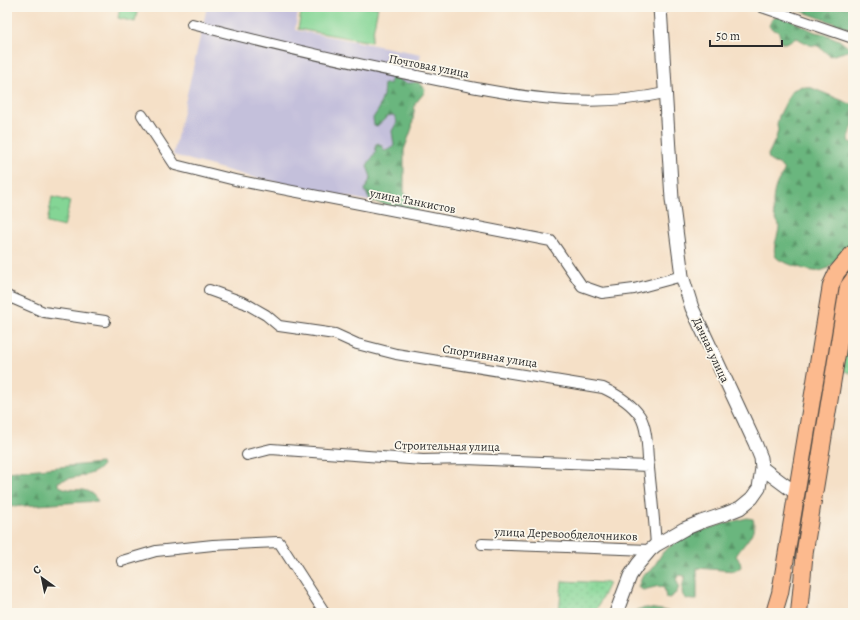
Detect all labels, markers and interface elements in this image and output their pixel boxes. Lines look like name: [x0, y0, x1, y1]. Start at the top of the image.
scale bar: [710, 22, 782, 48]
text: 50 m: [716, 28, 740, 44]
street label: Почтовая улица: [387, 50, 471, 82]
street label: улица Танкистов: [368, 185, 458, 217]
street label: Дачная улица: [689, 315, 733, 386]
street label: Спортивная улица: [441, 341, 539, 371]
street label: Строительная улица: [394, 437, 500, 455]
street label: улица Деревообделочников: [493, 523, 638, 545]
north arrow: [22, 558, 62, 598]
text: С: [30, 562, 44, 578]

